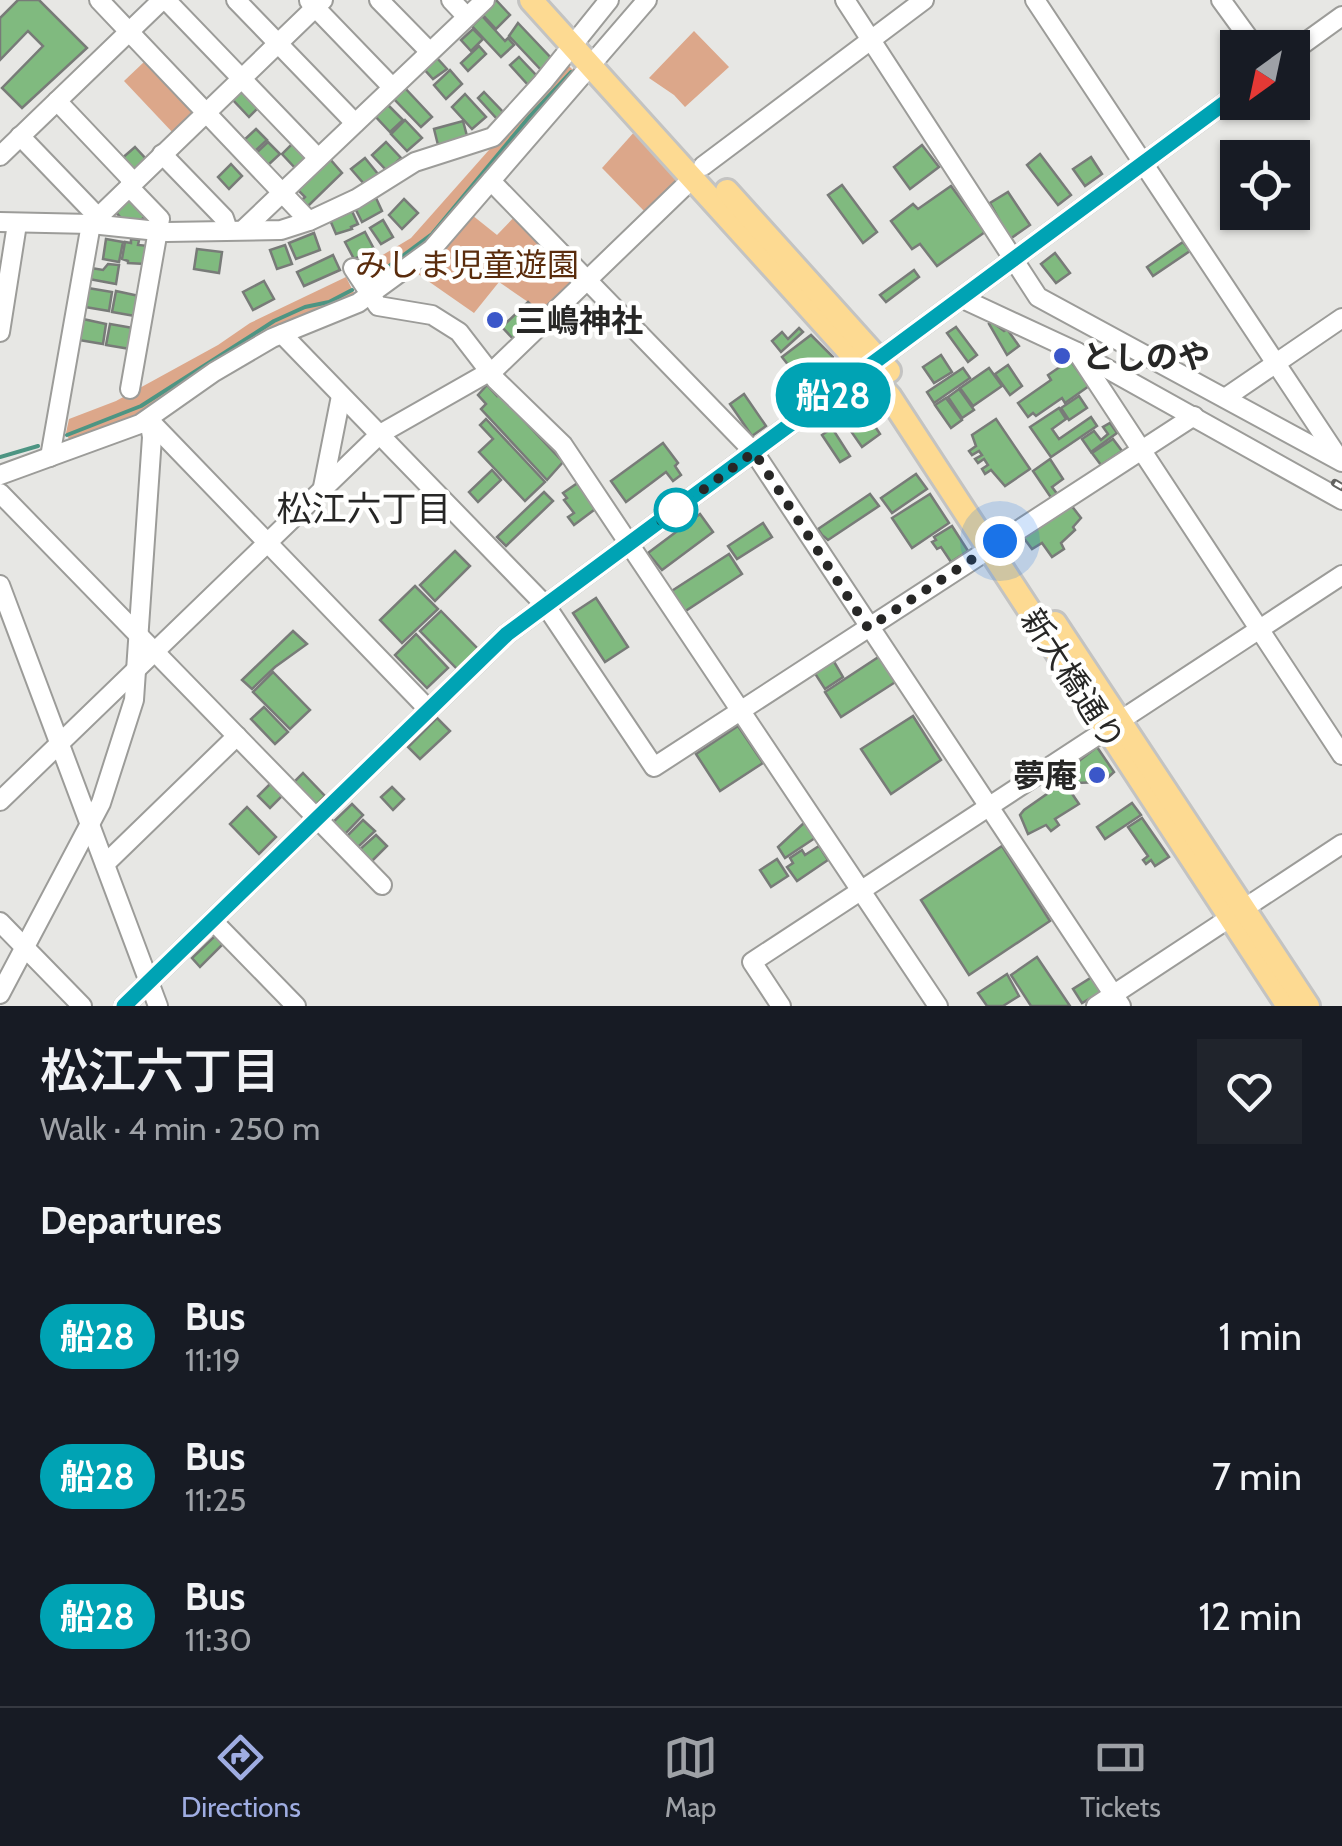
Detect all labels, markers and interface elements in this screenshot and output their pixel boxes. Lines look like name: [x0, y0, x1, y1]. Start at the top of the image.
north arrow: [1220, 30, 1310, 120]
map controls: [1220, 30, 1310, 230]
button: locate: [1220, 140, 1310, 230]
park label: みしま児童遊園: [355, 245, 579, 284]
place label: 三嶋神社: [515, 301, 643, 340]
marker: 三嶋神社: [484, 309, 506, 331]
place label: としのや: [1082, 337, 1210, 376]
marker: としのや: [1051, 345, 1073, 367]
line badge: 船28: [776, 362, 890, 428]
text: 船28: [796, 374, 870, 417]
district label: 松江六丁目: [276, 487, 452, 530]
unlabelled marker: [655, 489, 697, 531]
your location: [975, 516, 1025, 566]
street label: 新大橋通り: [1013, 601, 1133, 757]
place label: 夢庵: [1013, 756, 1077, 795]
marker: 夢庵: [1086, 764, 1108, 786]
button: heart: [1197, 1039, 1302, 1144]
text: 松江六丁目: [40, 1042, 280, 1100]
text: Walk · 4 min · 250 m: [40, 1109, 320, 1148]
text: Departures: [40, 1197, 222, 1244]
text: Bus: [185, 1293, 245, 1340]
text: 1 min: [1218, 1313, 1302, 1360]
text: 船28: [60, 1315, 135, 1358]
text: 11:19: [185, 1340, 241, 1379]
text: Bus: [185, 1433, 245, 1480]
text: 7 min: [1212, 1453, 1302, 1500]
text: 船28: [60, 1455, 135, 1498]
text: 11:25: [185, 1480, 246, 1519]
text: Bus: [185, 1573, 245, 1620]
text: 12 min: [1199, 1593, 1302, 1640]
text: 船28: [60, 1595, 135, 1638]
text: 11:30: [185, 1620, 252, 1659]
tab: Directions: [181, 1730, 301, 1824]
tab: Map: [663, 1730, 718, 1824]
tab: Tickets: [1080, 1730, 1161, 1824]

